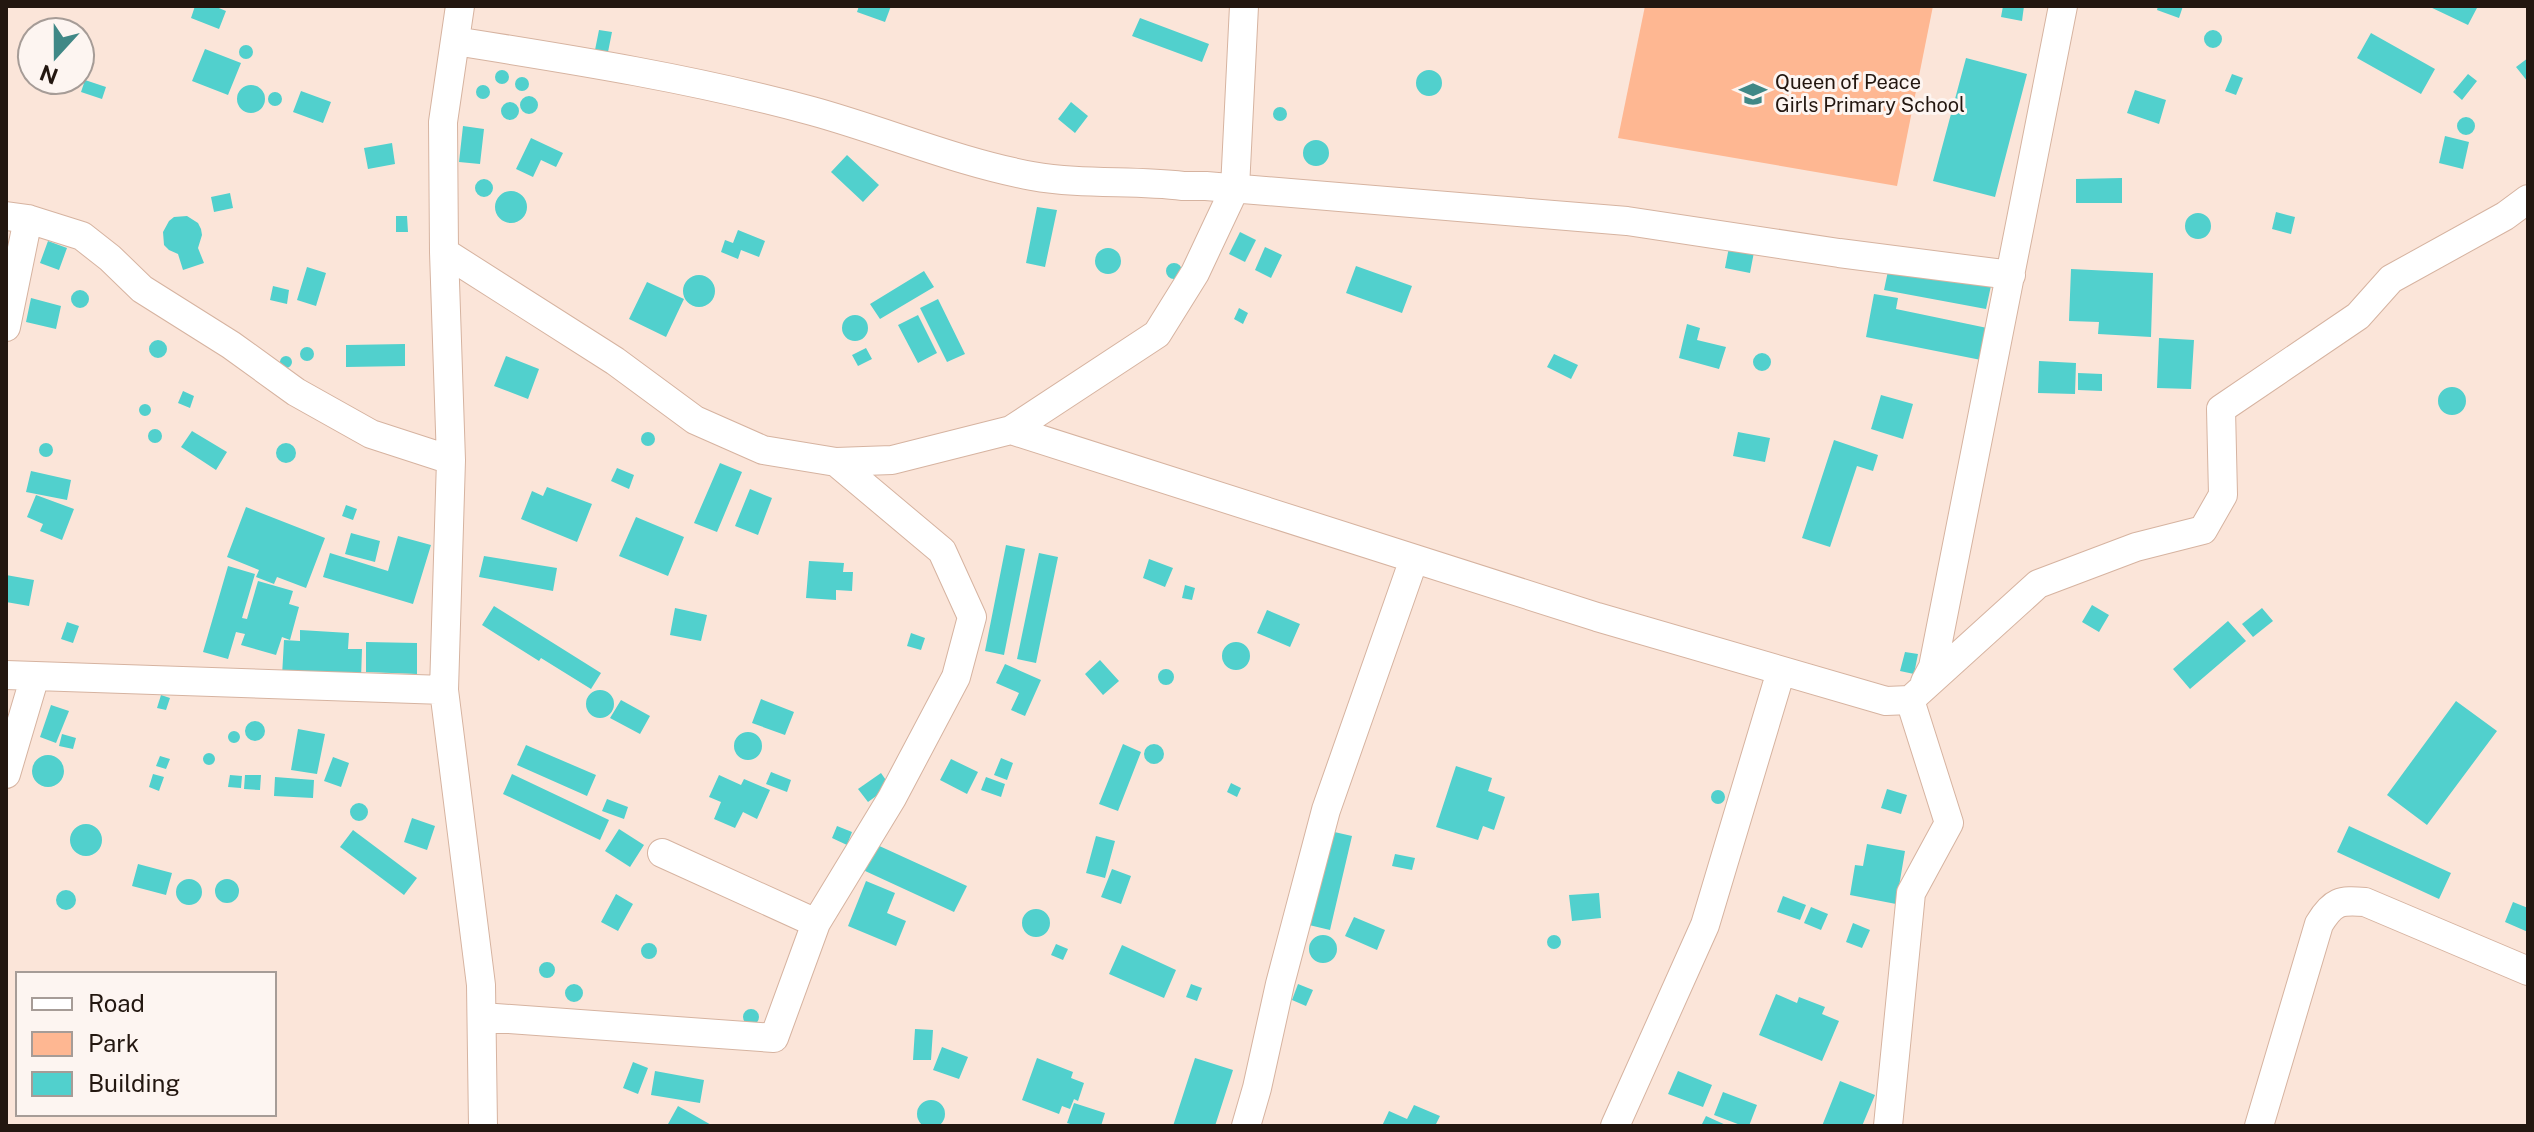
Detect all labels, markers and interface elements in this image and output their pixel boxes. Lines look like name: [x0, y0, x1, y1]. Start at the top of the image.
north arrow: [16, 16, 96, 96]
text: N: [36, 59, 62, 90]
place label: Queen of Peace Girls Primary School: [1775, 70, 1965, 117]
school or university icon: Queen of Peace Girls Primary School: [1738, 79, 1768, 109]
legend: [16, 972, 276, 1116]
text: Road: [88, 989, 145, 1017]
text: Park: [88, 1029, 139, 1057]
text: Building: [88, 1069, 180, 1097]

